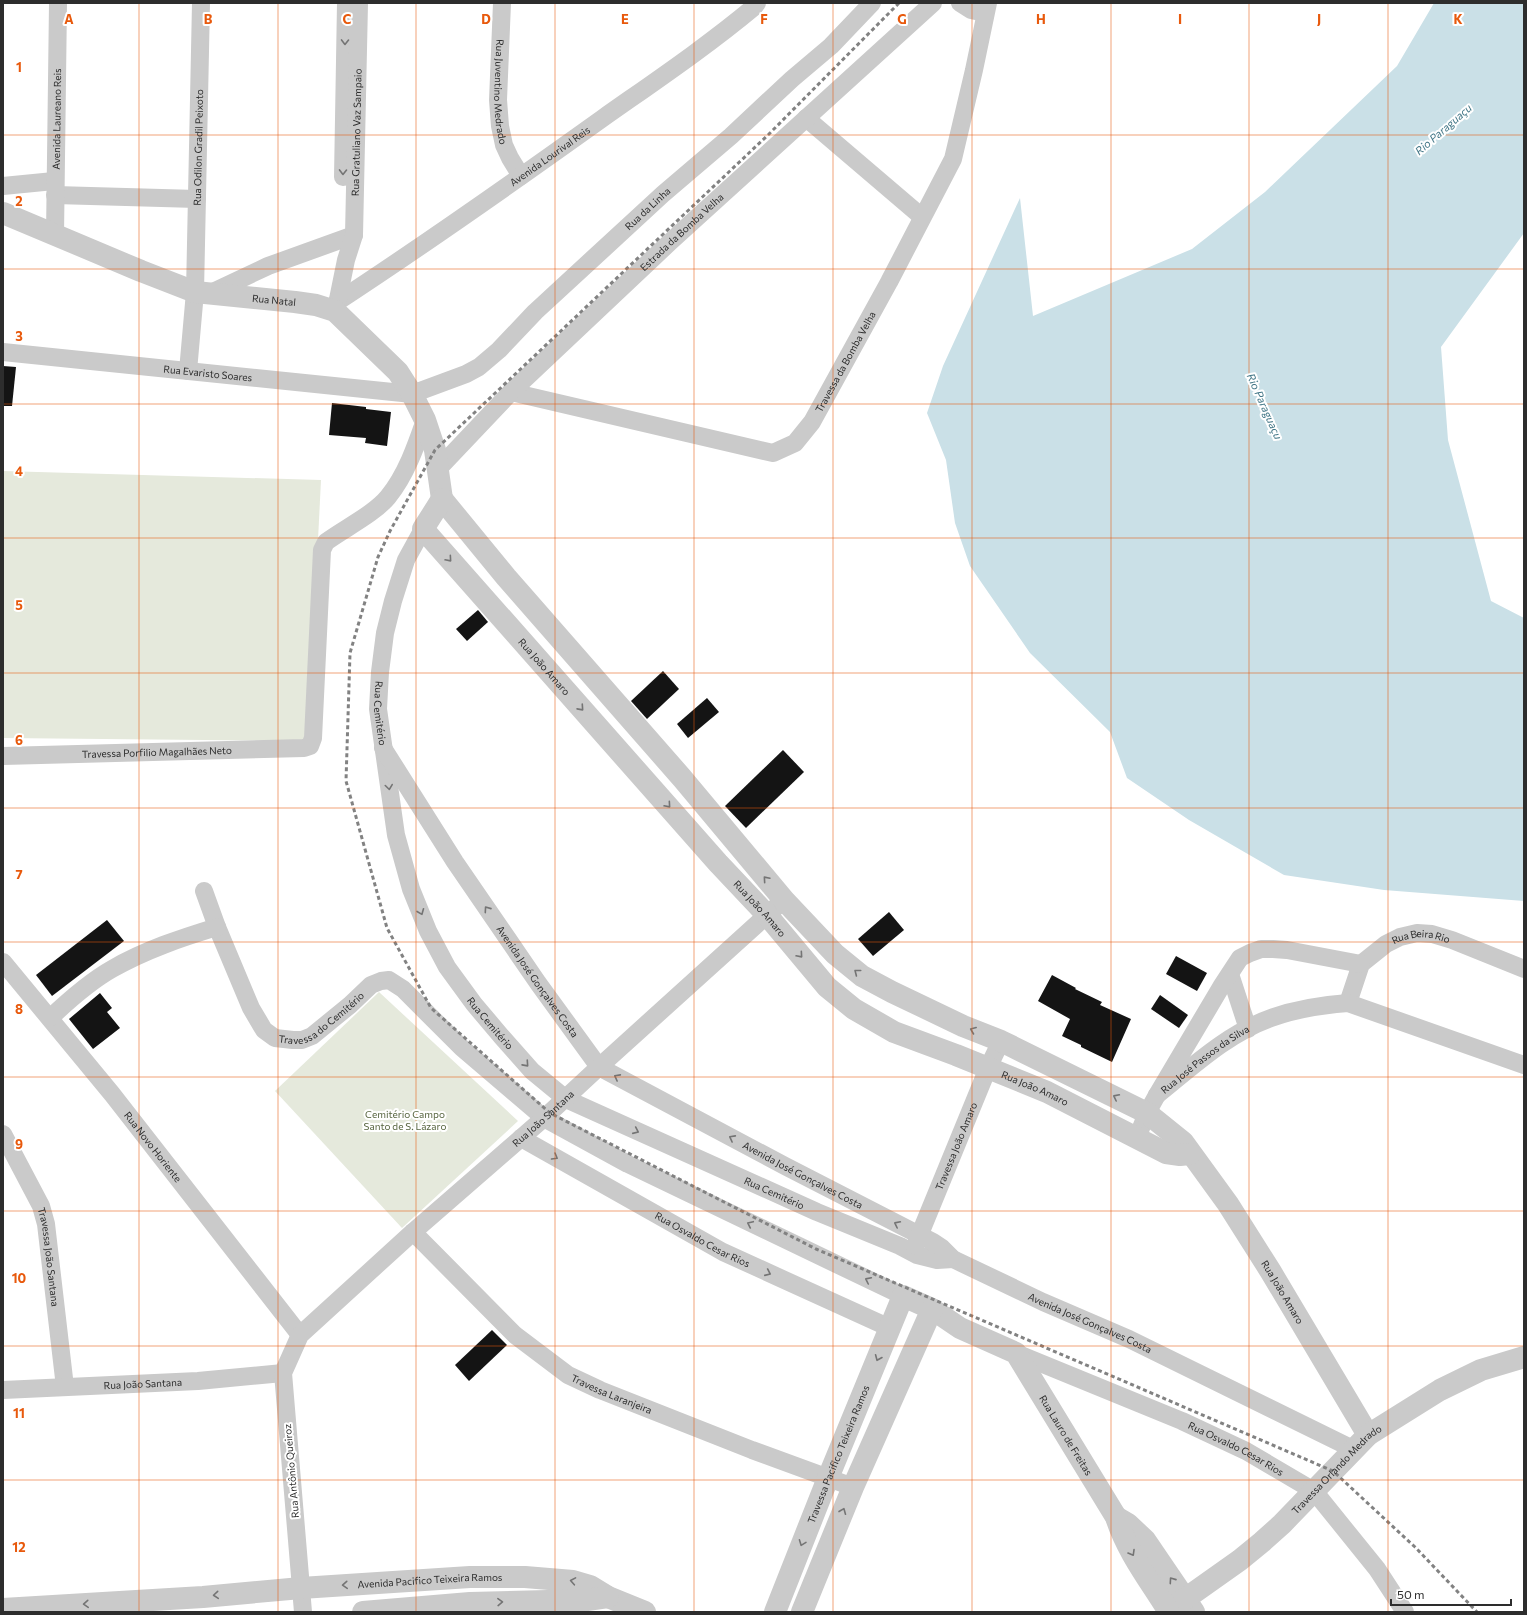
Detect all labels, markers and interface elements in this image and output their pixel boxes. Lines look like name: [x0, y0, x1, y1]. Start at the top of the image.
text: A: [64, 11, 74, 27]
text: B: [204, 11, 213, 27]
text: C: [343, 11, 352, 27]
text: D: [481, 11, 491, 27]
text: E: [621, 11, 629, 27]
text: F: [760, 11, 768, 27]
text: G: [897, 11, 907, 27]
text: H: [1036, 11, 1046, 27]
text: I: [1178, 11, 1182, 27]
text: J: [1317, 11, 1321, 27]
text: K: [1453, 11, 1463, 27]
one-way arrow: [341, 39, 349, 45]
street label: Rua Juventino Medrado: [492, 39, 510, 146]
text: 1: [16, 59, 22, 75]
street label: Avenida Laureano Reis: [50, 68, 63, 170]
street label: Rua Gratuliano Vaz Sampaio: [349, 68, 364, 196]
street label: Rua Odilon Gradil Peixoto: [191, 89, 205, 206]
water label: Rio Paraguaçu: [1412, 101, 1474, 157]
street label: Avenida Lourival Reis: [507, 123, 592, 188]
one-way arrow: [339, 169, 347, 175]
street label: Rua da Linha: [622, 185, 673, 232]
street label: Estrada da Bomba Velha: [637, 191, 726, 273]
text: 2: [15, 193, 23, 209]
street label: Rua Natal: [251, 292, 297, 308]
street label: Travessa da Bomba Velha: [813, 309, 878, 414]
text: 3: [15, 328, 23, 344]
street label: Rua Evaristo Soares: [163, 363, 253, 384]
water label: Rio Paraguaçu: [1245, 371, 1285, 441]
text: 4: [15, 463, 23, 479]
one-way arrow: [444, 554, 451, 561]
text: 5: [15, 597, 23, 613]
street label: Rua João Amaro: [516, 636, 573, 698]
street label: Rua Cemitério: [372, 681, 389, 746]
one-way arrow: [577, 703, 584, 711]
text: 6: [15, 732, 23, 748]
street label: Travessa Porfilio Magalhães Neto: [82, 744, 232, 760]
one-way arrow: [384, 784, 393, 790]
one-way arrow: [663, 800, 670, 808]
text: 7: [15, 866, 23, 882]
one-way arrow: [764, 877, 771, 884]
street label: Rua João Amaro: [731, 878, 789, 939]
one-way arrow: [484, 906, 492, 913]
one-way arrow: [416, 909, 424, 916]
street label: Avenida José Gonçalves Costa: [494, 923, 581, 1039]
street label: Rua Beira Rio: [1389, 927, 1452, 946]
one-way arrow: [795, 951, 802, 958]
one-way arrow: [855, 969, 862, 976]
street label: Travessa do Cemitério: [278, 989, 366, 1046]
street label: Rua Cemitério: [465, 995, 516, 1052]
text: 8: [15, 1001, 23, 1017]
street label: Rua José Passos da Silva: [1158, 1023, 1251, 1096]
one-way arrow: [970, 1026, 977, 1034]
one-way arrow: [521, 1059, 528, 1067]
street label: Rua João Amaro: [1000, 1068, 1071, 1108]
one-way arrow: [614, 1074, 621, 1081]
street label: Rua João Santana: [510, 1088, 576, 1149]
one-way arrow: [1113, 1094, 1120, 1102]
street label: Travessa João Amaro: [933, 1100, 979, 1192]
park label: Cemitério Campo Santo de S. Lázaro: [364, 1108, 446, 1132]
street label: Rua Novo Horiente: [122, 1109, 184, 1184]
one-way arrow: [631, 1126, 639, 1134]
one-way arrow: [728, 1135, 736, 1142]
text: 9: [15, 1136, 23, 1152]
street label: Avenida José Gonçalves Costa: [741, 1139, 865, 1211]
one-way arrow: [551, 1153, 558, 1160]
street label: Rua Cemitério: [742, 1174, 806, 1212]
street label: Travessa João Santana: [36, 1206, 62, 1307]
street label: Rua Osvaldo Cesar Rios: [653, 1209, 752, 1270]
one-way arrow: [747, 1221, 755, 1229]
one-way arrow: [893, 1221, 901, 1228]
street label: Rua João Amaro: [1259, 1258, 1306, 1326]
one-way arrow: [763, 1268, 771, 1276]
text: 10: [12, 1270, 27, 1286]
one-way arrow: [864, 1277, 872, 1285]
street label: Avenida José Gonçalves Costa: [1026, 1290, 1154, 1355]
one-way arrow: [874, 1355, 882, 1362]
street label: Travessa Laranjeira: [569, 1371, 654, 1416]
street label: Rua João Santana: [103, 1376, 182, 1391]
street label: Travessa Pacifico Teixeira Ramos: [805, 1383, 872, 1525]
street label: Rua Lauro de Freitas: [1037, 1393, 1095, 1478]
text: 11: [13, 1405, 25, 1421]
street label: Rua Osvaldo Cesar Rios: [1186, 1419, 1286, 1478]
street label: Travessa Orlando Medrado: [1289, 1422, 1384, 1516]
street label: Rua Antônio Queiroz: [281, 1423, 301, 1519]
one-way arrow: [839, 1508, 847, 1515]
text: 12: [12, 1539, 26, 1555]
one-way arrow: [798, 1540, 806, 1547]
one-way arrow: [1127, 1549, 1134, 1556]
street label: Avenida Pacifico Teixeira Ramos: [357, 1571, 503, 1590]
one-way arrow: [1170, 1577, 1177, 1584]
one-way arrow: [569, 1578, 576, 1586]
one-way arrow: [342, 1580, 348, 1589]
scale bar: [1391, 1581, 1511, 1607]
text: 50 m: [1397, 1587, 1425, 1601]
one-way arrow: [213, 1591, 219, 1600]
one-way arrow: [497, 1598, 503, 1607]
one-way arrow: [83, 1599, 89, 1608]

